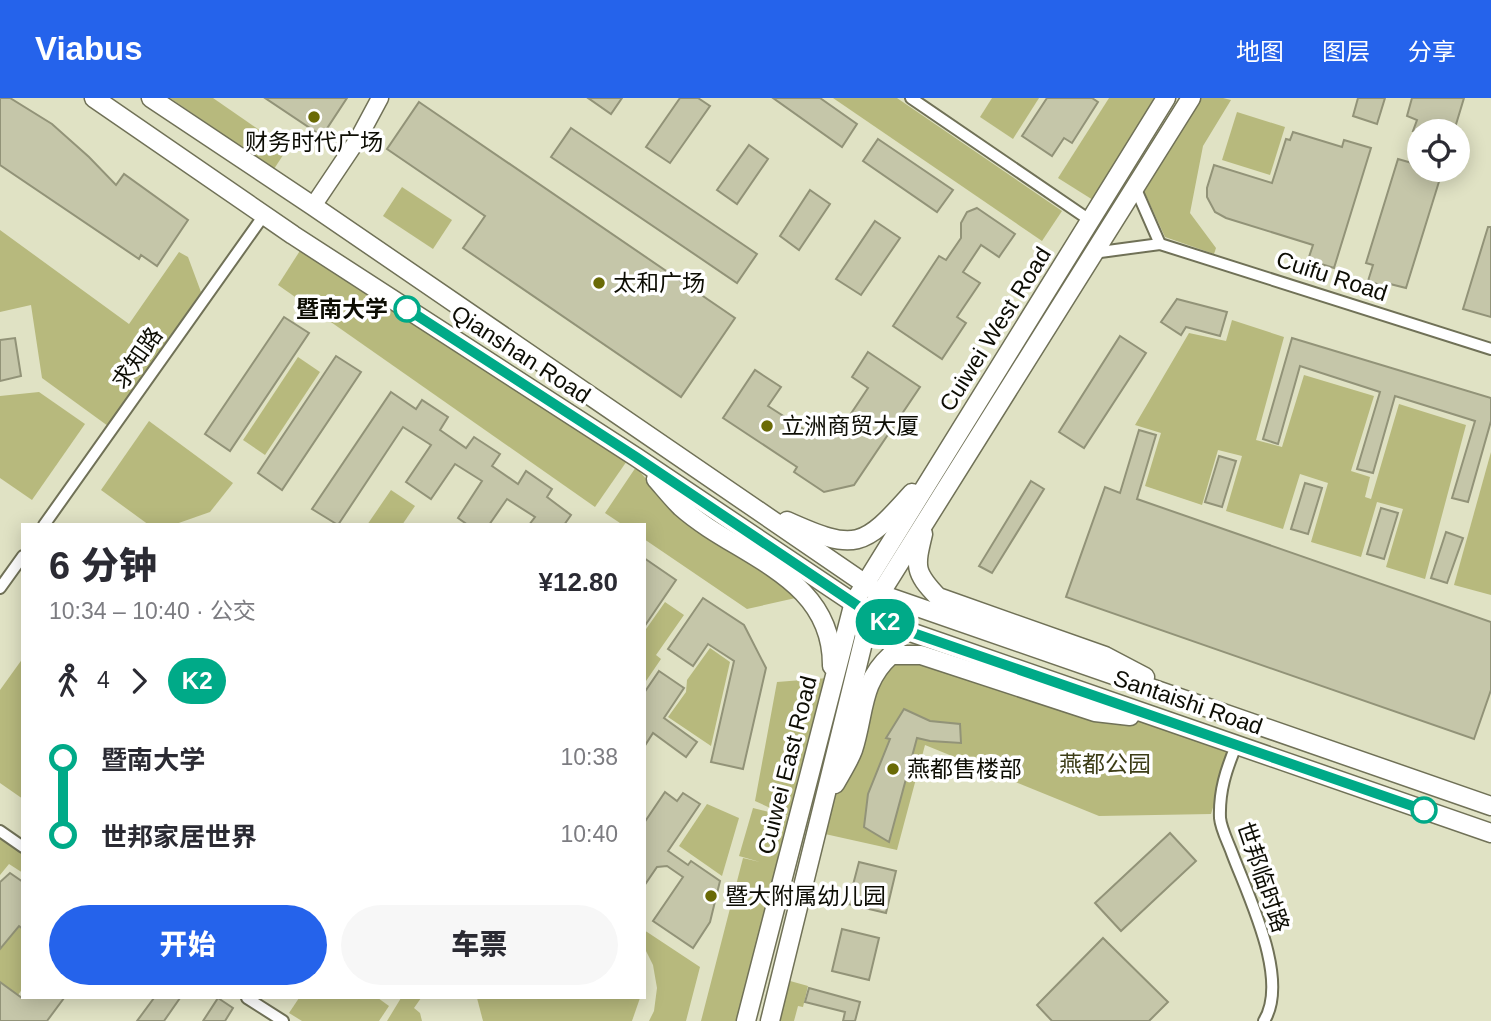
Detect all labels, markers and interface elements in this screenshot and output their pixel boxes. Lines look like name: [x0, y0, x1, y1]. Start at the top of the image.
text: Viabus: [35, 30, 143, 67]
text: 地图: [1236, 38, 1284, 65]
text: 图层: [1322, 38, 1370, 65]
text: 分享: [1408, 38, 1456, 65]
marker: 财务时代广场: [306, 109, 322, 125]
map controls: [1407, 119, 1470, 182]
button: locate: [1407, 119, 1470, 182]
place label: 财务时代广场: [245, 129, 383, 155]
street label: Cuiwei West Road: [934, 242, 1056, 416]
street label: Cuifu Road: [1273, 246, 1391, 306]
place label: 太和广场: [613, 270, 705, 296]
marker: 太和广场: [591, 275, 607, 291]
place label: 暨南大学: [296, 296, 388, 322]
marker: 暨南大学: [394, 296, 420, 322]
street label: Qianshan Road: [447, 300, 595, 408]
street label: 求知路: [107, 322, 167, 394]
place label: 立洲商贸大厦: [781, 413, 919, 439]
marker: 立洲商贸大厦: [759, 418, 775, 434]
text: 6 分钟: [49, 545, 157, 587]
text: ¥12.80: [538, 567, 618, 597]
text: 10:34 – 10:40 · 公交: [49, 598, 256, 624]
line badge: K2: [854, 599, 917, 645]
text: K2: [870, 608, 900, 635]
icon: walk: [49, 662, 87, 700]
icon: forward: [120, 662, 158, 700]
street label: Santaishi Road: [1110, 664, 1266, 740]
text: 4: [97, 667, 110, 693]
text: K2: [182, 667, 212, 694]
street label: Cuiwei East Road: [752, 673, 822, 857]
text: 10:38: [560, 744, 618, 770]
text: 暨南大学: [101, 745, 205, 775]
park label: 燕都公园: [1059, 751, 1151, 777]
place label: 燕都售楼部: [907, 756, 1022, 782]
marker: 燕都售楼部: [885, 761, 901, 777]
unlabelled marker: [1411, 797, 1437, 823]
street label: 世邦临时路: [1232, 818, 1294, 936]
text: 10:40: [560, 821, 618, 847]
text: 世邦家居世界: [101, 822, 257, 852]
place label: 暨大附属幼儿园: [725, 883, 886, 909]
marker: 暨大附属幼儿园: [703, 888, 719, 904]
button: 开始: [49, 905, 327, 985]
button: 车票: [341, 905, 618, 985]

